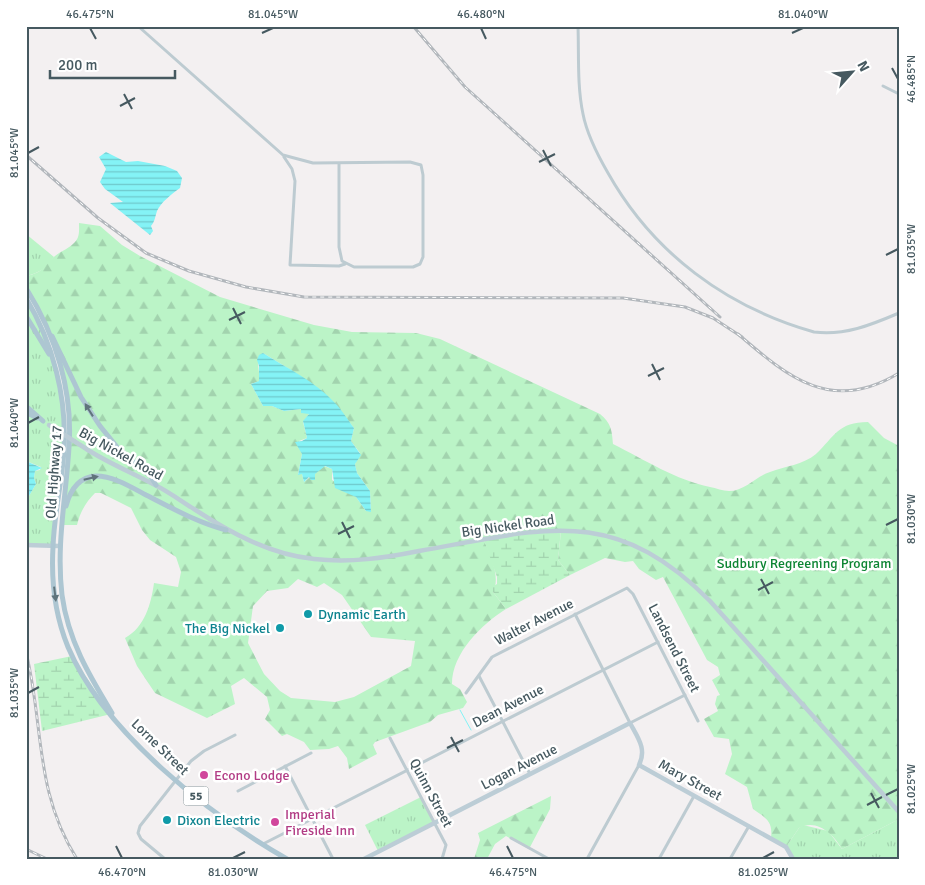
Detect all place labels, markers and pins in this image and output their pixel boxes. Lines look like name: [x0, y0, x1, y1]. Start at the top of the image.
place label: Dynamic Earth: [318, 606, 406, 623]
marker: Dynamic Earth: [302, 608, 314, 620]
place label: The Big Nickel: [185, 620, 270, 637]
marker: The Big Nickel: [274, 622, 286, 634]
place label: Econo Lodge: [214, 767, 290, 784]
marker: Econo Lodge: [198, 769, 210, 781]
place label: Imperial Fireside Inn: [285, 806, 355, 839]
place label: Dixon Electric: [177, 812, 261, 829]
marker: Dixon Electric: [161, 814, 173, 826]
marker: Imperial Fireside Inn: [269, 816, 281, 828]

